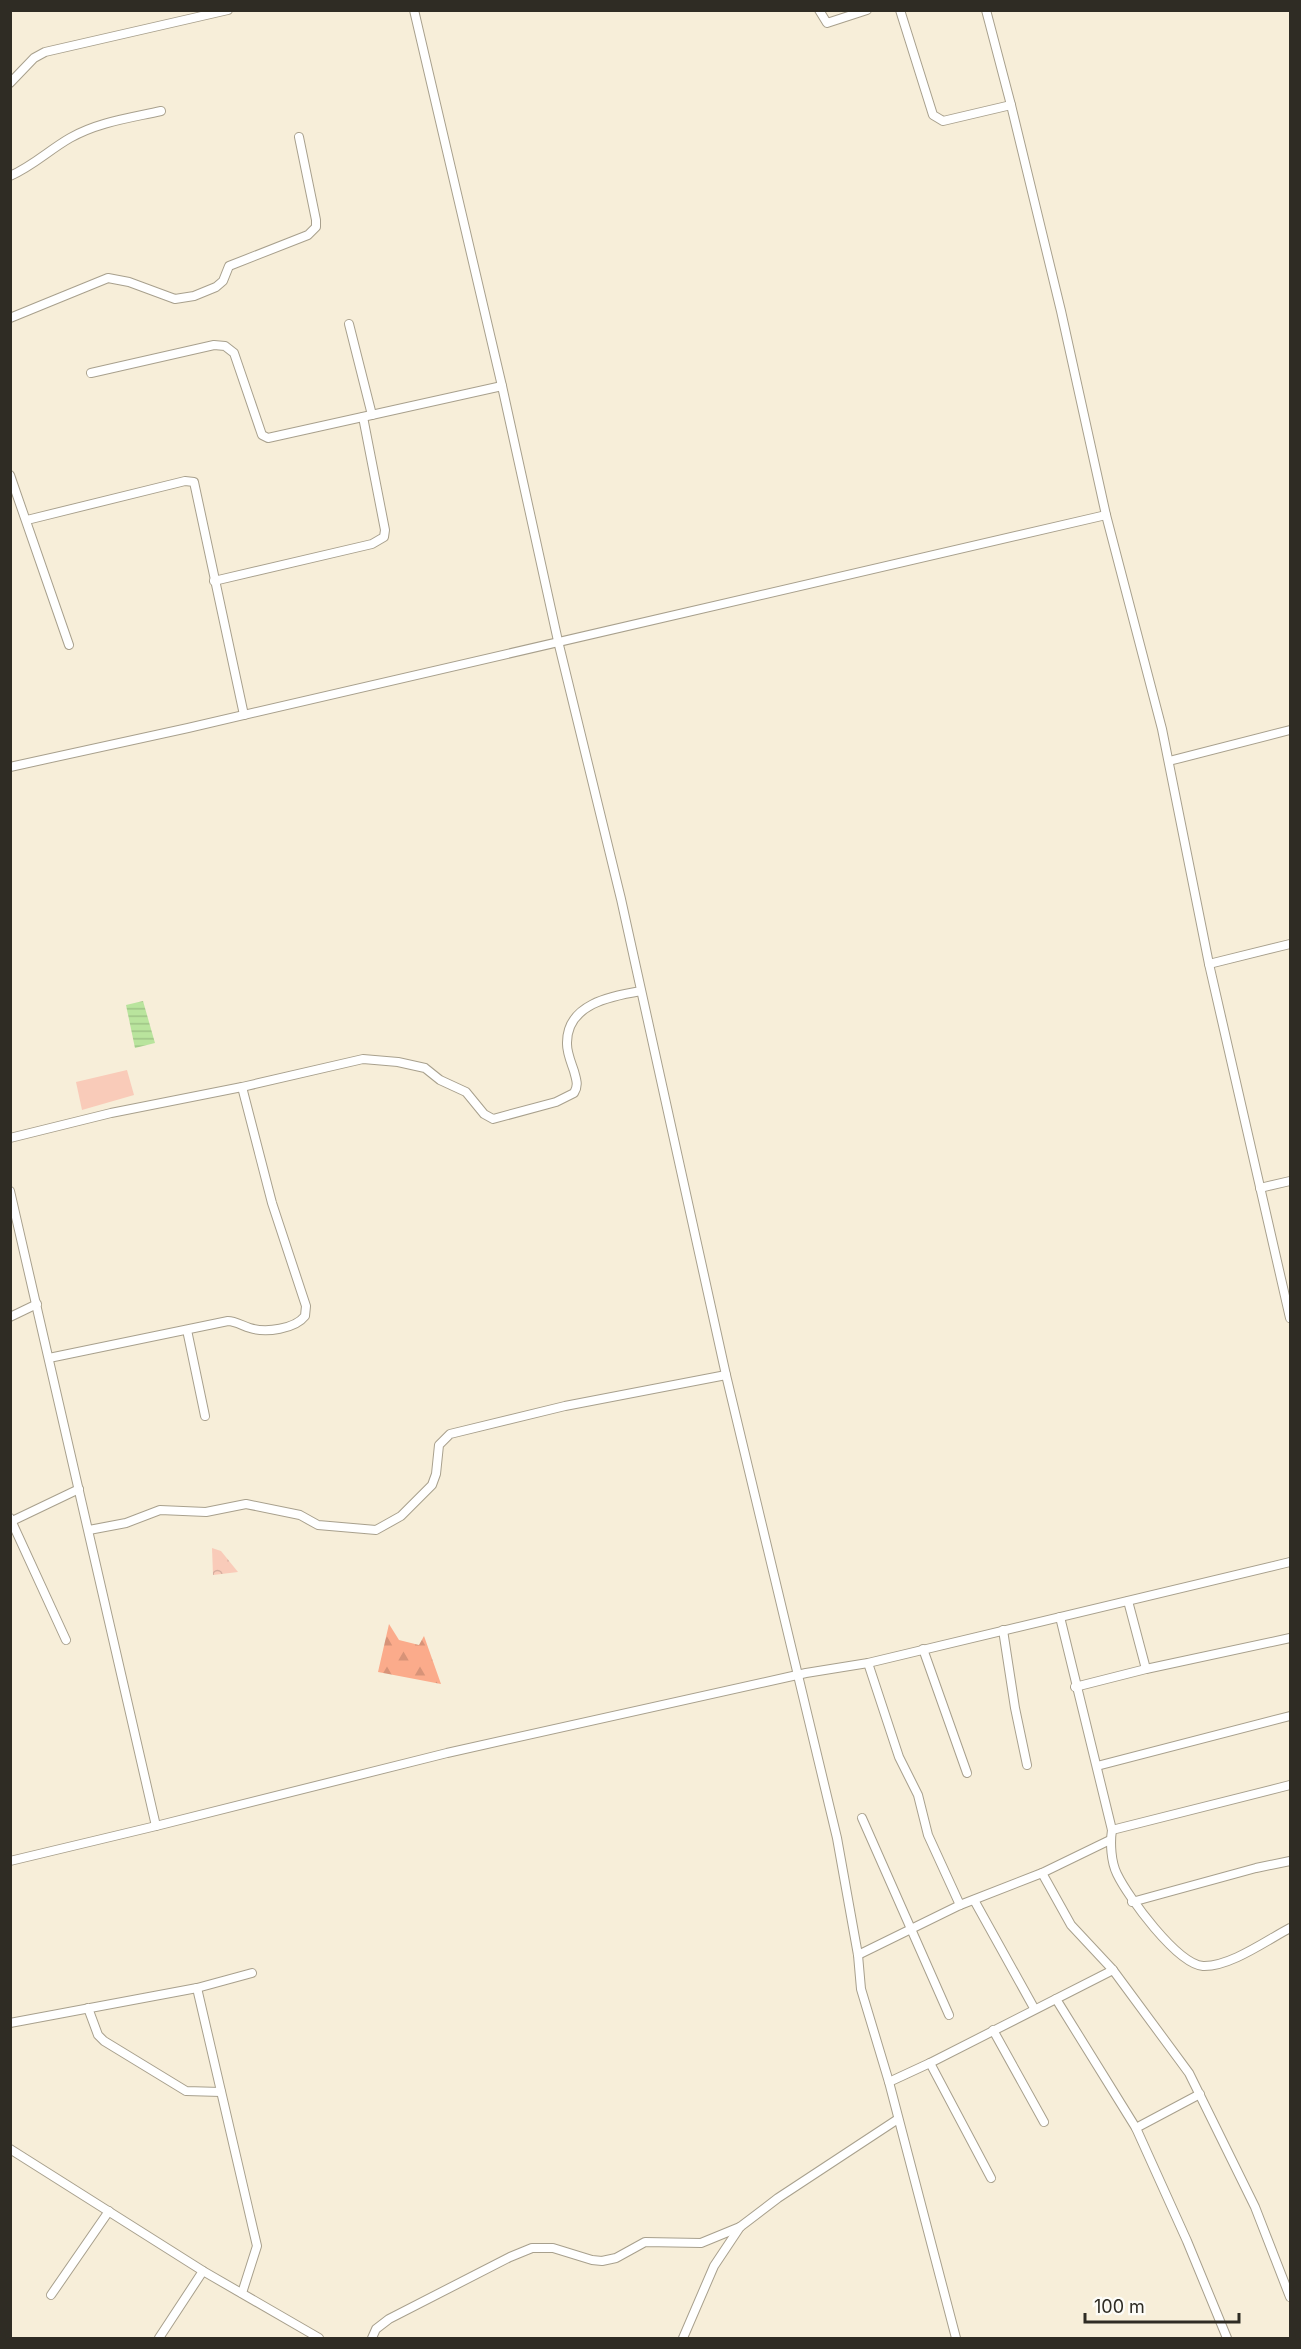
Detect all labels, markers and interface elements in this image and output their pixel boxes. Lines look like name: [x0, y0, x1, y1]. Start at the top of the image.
scale bar: [1085, 2286, 1240, 2324]
text: 100 m: [1094, 2296, 1145, 2317]

